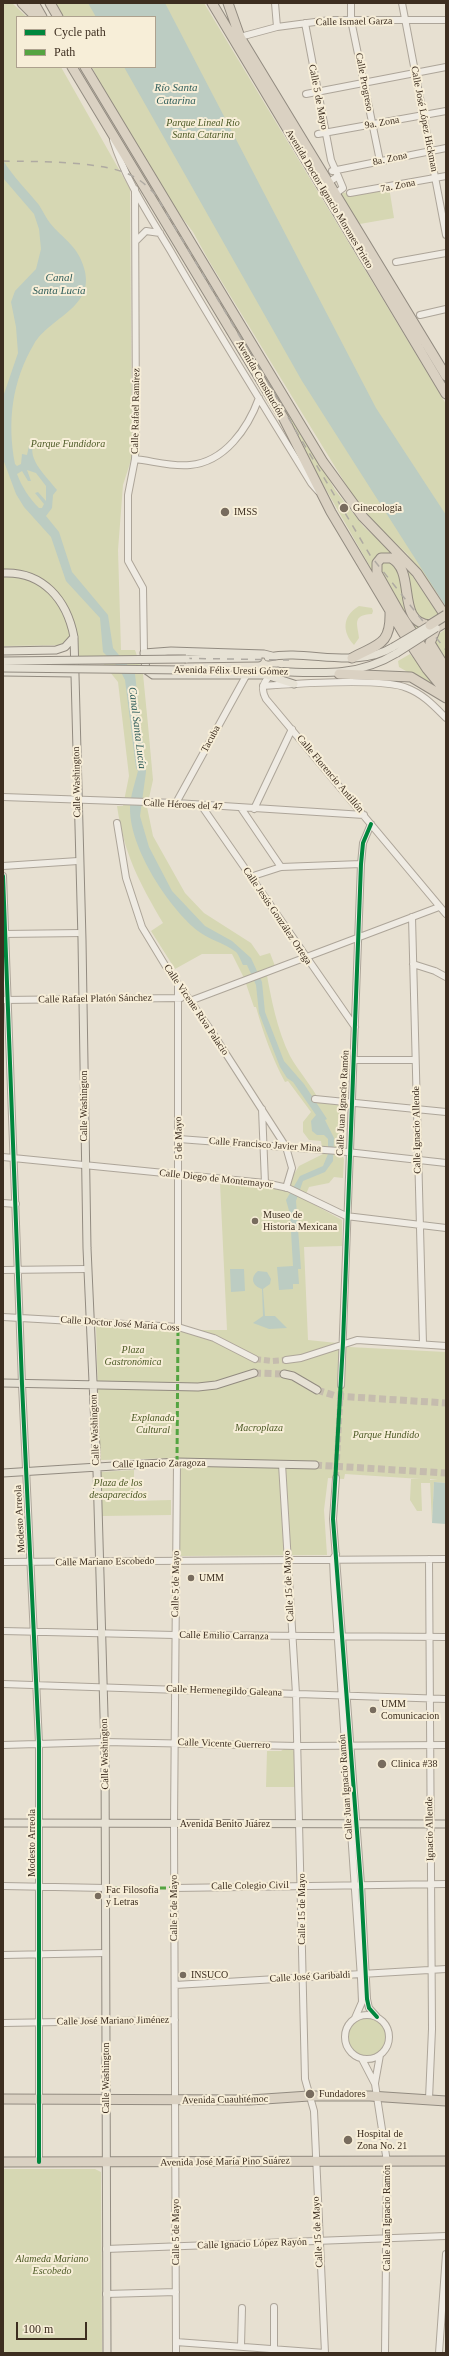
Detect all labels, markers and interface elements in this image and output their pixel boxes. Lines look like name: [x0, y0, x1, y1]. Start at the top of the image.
street label: Calle Ismael Garza: [316, 15, 392, 29]
legend: [16, 16, 156, 68]
text: Cycle path: [54, 25, 106, 39]
text: Path: [54, 45, 75, 59]
street label: Calle Progreso: [352, 52, 376, 112]
street label: Calle 5 de Mayo: [306, 63, 330, 131]
street label: Calle José López Hickman: [408, 65, 440, 173]
water label: Río Santa Catarina: [154, 81, 198, 107]
street label: 9a. Zona: [364, 114, 400, 132]
park label: Parque Lineal Río Santa Catarina: [166, 117, 240, 140]
street label: Avenida Doctor Ignacio Morones Prieto: [283, 127, 375, 271]
street label: 8a. Zona: [372, 149, 408, 169]
street label: 7a. Zona: [380, 177, 416, 195]
water label: Canal Santa Lucía: [33, 271, 85, 297]
street label: Avenida Constitución: [233, 338, 287, 420]
street label: Calle Rafael Ramírez: [129, 368, 143, 454]
park label: Parque Fundidora: [31, 438, 105, 450]
marker: Ginecología: [338, 502, 350, 514]
place label: Ginecología: [353, 502, 402, 514]
marker: IMSS: [219, 506, 231, 518]
place label: IMSS: [234, 506, 257, 518]
street label: Avenida Félix Uresti Gómez: [174, 664, 288, 678]
water label: Canal Santa Lucía: [125, 686, 149, 770]
street label: Tacuba: [199, 724, 223, 754]
street label: Calle Florencio Antillón: [294, 733, 366, 815]
street label: Calle Washington: [70, 746, 84, 818]
street label: Calle Héroes del 47: [143, 797, 223, 813]
street label: Calle Jesús González Ortega: [240, 865, 314, 967]
street label: Calle Vicente Riva Palacio: [161, 962, 231, 1058]
street label: Calle Rafael Platón Sánchez: [38, 992, 152, 1006]
street label: Calle Juan Ignacio Ramón: [334, 1050, 352, 1156]
street label: Calle Washington: [78, 1070, 90, 1142]
street label: Calle Ignacio Allende: [410, 1086, 424, 1174]
street label: 5 de Mayo: [173, 1117, 185, 1159]
street label: Calle Francisco Javier Mina: [208, 1135, 322, 1155]
street label: Calle Diego de Montemayor: [159, 1167, 273, 1191]
place label: Museo de Historia Mexicana: [263, 1209, 337, 1232]
marker: Museo de Historia Mexicana: [250, 1216, 260, 1226]
street label: Calle Doctor José María Coss: [60, 1314, 180, 1334]
park label: Plaza Gastronómica: [105, 1344, 161, 1368]
street label: Calle Washington: [88, 1394, 102, 1466]
park label: Explanada Cultural: [131, 1412, 175, 1436]
park label: Macroplaza: [235, 1422, 283, 1434]
park label: Parque Hundido: [353, 1429, 419, 1441]
street label: Calle Ignacio Zaragoza: [112, 1457, 206, 1471]
park label: Plaza de los desaparecidos: [89, 1477, 147, 1500]
street label: Modesto Arreola: [12, 1485, 28, 1553]
street label: Calle 15 de Mayo: [281, 1550, 297, 1622]
street label: Calle 5 de Mayo: [169, 1551, 183, 1617]
street label: Calle Mariano Escobedo: [55, 1555, 155, 1569]
place label: UMM: [199, 1572, 224, 1584]
marker: UMM: [186, 1573, 196, 1583]
street label: Calle Emilio Carranza: [179, 1629, 269, 1643]
street label: Calle Hermenegildo Galeana: [166, 1683, 282, 1699]
place label: UMM Comunicacion: [381, 1698, 439, 1722]
marker: UMM Comunicacion: [368, 1705, 378, 1715]
street label: Calle Washington: [98, 1718, 112, 1790]
street label: Calle Juan Ignacio Ramón: [336, 1734, 356, 1840]
street label: Calle Vicente Guerrero: [177, 1736, 271, 1752]
marker: Clinica #38: [376, 1758, 388, 1770]
place label: Clinica #38: [391, 1758, 437, 1770]
street label: Ignacio Allende: [423, 1797, 437, 1861]
street label: Modesto Arreola: [26, 1809, 38, 1877]
street label: Avenida Benito Juárez: [180, 1818, 270, 1830]
street label: Calle 15 de Mayo: [296, 1873, 308, 1945]
street label: Calle 5 de Mayo: [168, 1875, 180, 1941]
street label: Calle Colegio Civil: [211, 1879, 289, 1893]
place label: Fac Filosofía y Letras: [106, 1884, 158, 1908]
marker: Fac Filosofía y Letras: [93, 1891, 103, 1901]
place label: INSUCO: [191, 1969, 228, 1981]
street label: Calle José Garibaldi: [269, 1969, 351, 1985]
marker: INSUCO: [178, 1970, 188, 1980]
street label: Calle José Mariano Jiménez: [57, 2014, 169, 2028]
street label: Calle Washington: [100, 2042, 112, 2114]
marker: Fundadores: [304, 2088, 316, 2100]
place label: Fundadores: [319, 2088, 366, 2100]
street label: Avenida Cuauhtémoc: [182, 2093, 268, 2107]
place label: Hospital de Zona No. 21: [357, 2128, 407, 2152]
marker: Hospital de Zona No. 21: [342, 2134, 354, 2146]
street label: Avenida José María Pino Suárez: [160, 2155, 290, 2169]
street label: Calle Juan Ignacio Ramón: [381, 2165, 393, 2271]
street label: Calle 15 de Mayo: [310, 2196, 326, 2268]
street label: Calle 5 de Mayo: [170, 2199, 182, 2265]
street label: Calle Ignacio López Rayón: [197, 2236, 307, 2252]
park label: Alameda Mariano Escobedo: [15, 2253, 89, 2276]
scale bar: [18, 2314, 89, 2340]
text: 100 m: [23, 2322, 53, 2336]

